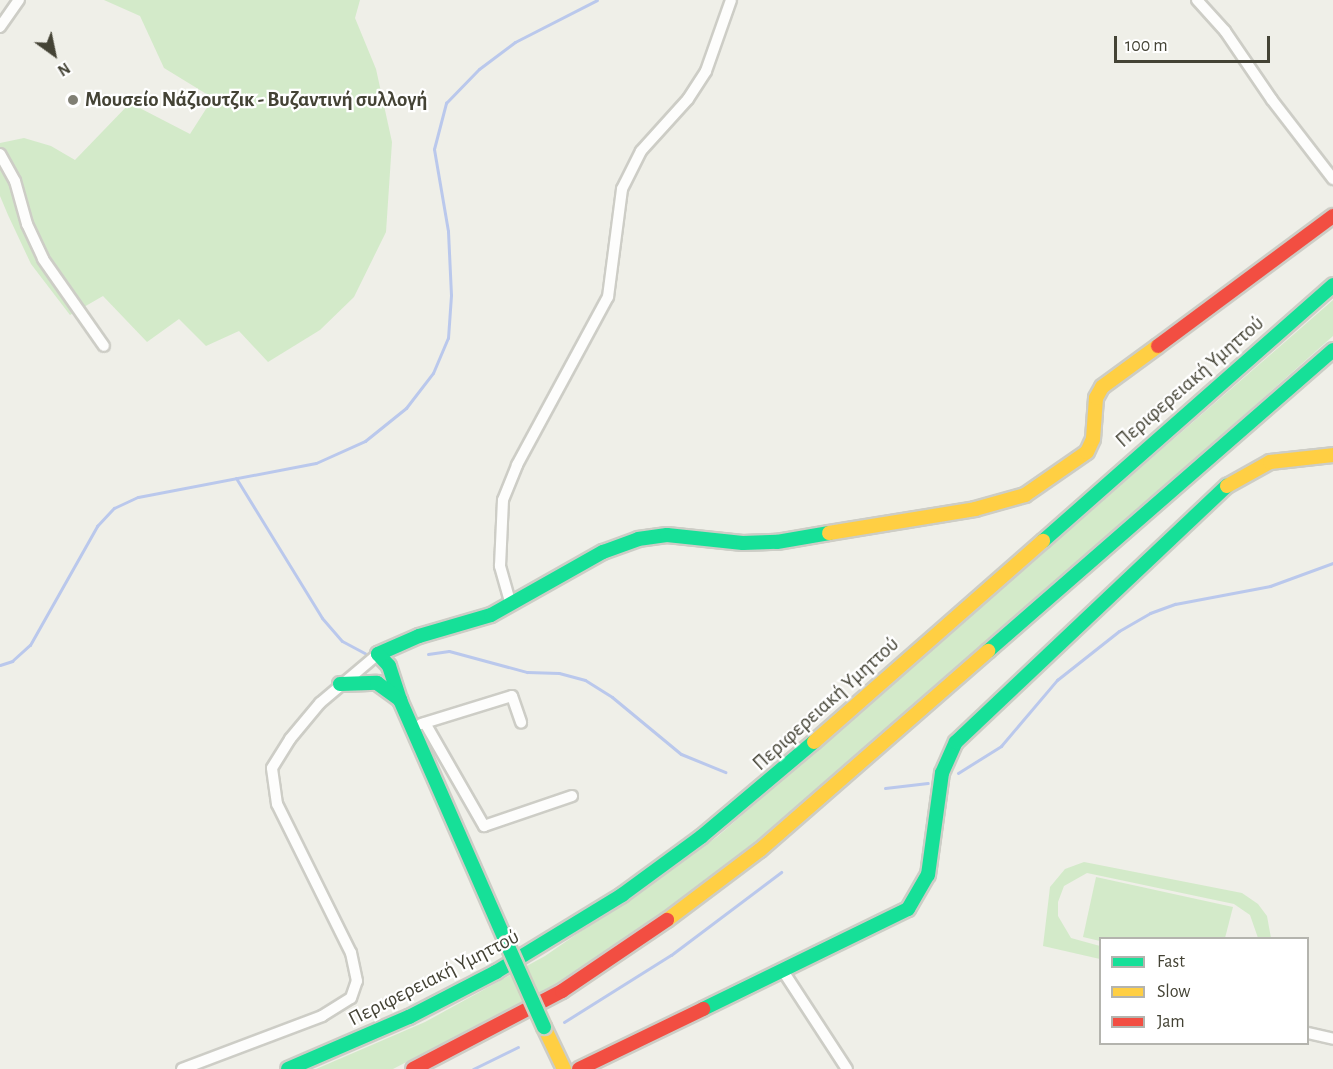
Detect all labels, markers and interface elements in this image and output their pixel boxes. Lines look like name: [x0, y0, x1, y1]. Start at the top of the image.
north arrow: [24, 24, 84, 84]
scale bar: [1117, 24, 1273, 62]
text: 100 m: [1125, 37, 1168, 55]
text: N: [55, 59, 73, 79]
place label: Μουσείο Νάζιουτζικ - Βυζαντινή συλλογή: [85, 87, 427, 113]
marker: Μουσείο Νάζιουτζικ - Βυζαντινή συλλογή: [66, 93, 80, 107]
street label: Περιφερειακή Υμηττού: [1111, 311, 1269, 453]
street label: Περιφερειακή Υμηττού: [748, 632, 904, 776]
street label: Περιφερειακή Υμηττού: [344, 924, 524, 1032]
legend: [1099, 937, 1309, 1045]
text: Fast: [1157, 953, 1185, 971]
text: Slow: [1157, 983, 1190, 1001]
text: Jam: [1157, 1013, 1185, 1031]

